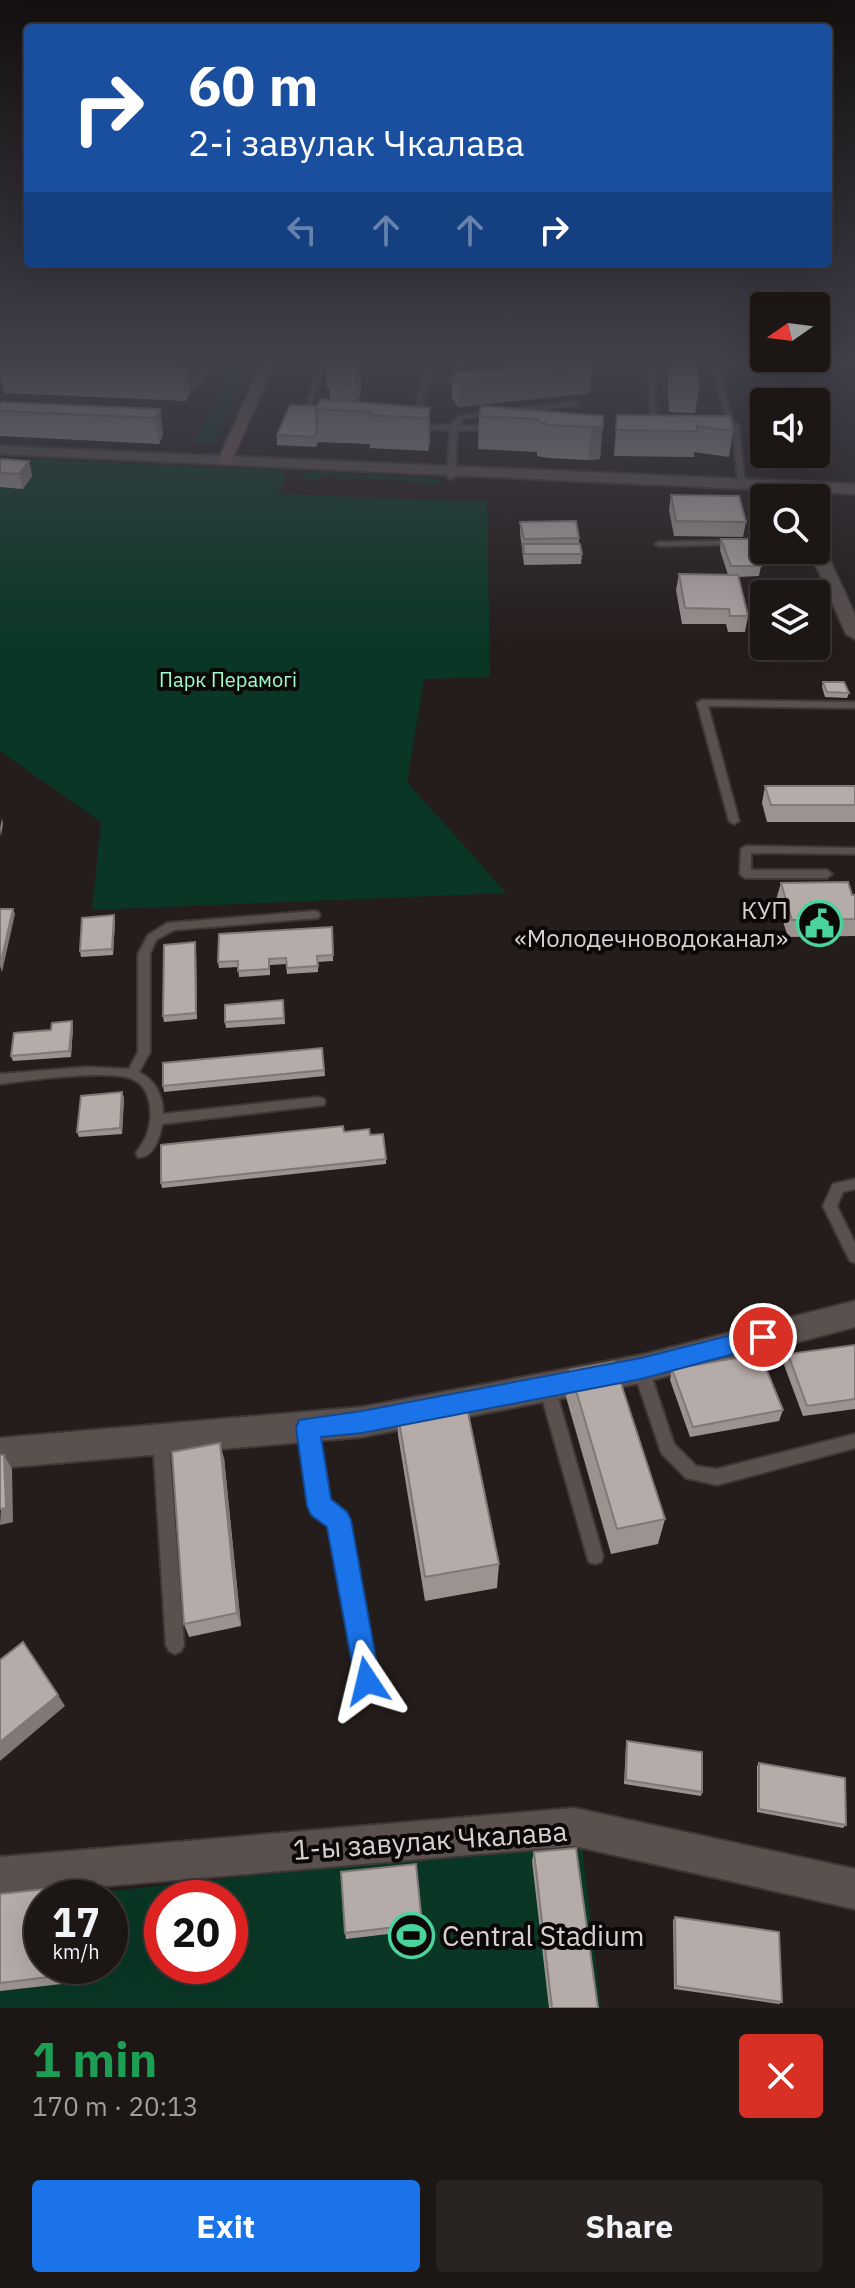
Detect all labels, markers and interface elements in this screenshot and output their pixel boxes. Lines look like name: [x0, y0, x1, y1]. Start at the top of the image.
text: 60 m: [188, 49, 318, 121]
icon: right: [56, 56, 160, 160]
text: 2-і завулак Чкалава: [188, 119, 525, 166]
icon: left: [280, 208, 324, 252]
icon: ahead: [364, 208, 408, 252]
icon: ahead: [448, 208, 492, 252]
icon: right: [532, 208, 576, 252]
north arrow: [750, 292, 830, 372]
map controls: [750, 292, 830, 660]
button: sound: [750, 388, 830, 468]
button: search: [750, 484, 830, 564]
button: layers: [750, 580, 830, 660]
park label: Парк Перамогі: [159, 666, 297, 693]
place label: КУП «Молодечноводоканал»: [515, 894, 788, 954]
public building icon: КУП «Молодечноводоканал»: [795, 900, 843, 948]
pin: [729, 1303, 797, 1371]
icon: arrive: [741, 1315, 785, 1359]
position arrow: [325, 1639, 409, 1723]
street label: 1-ы завулак Чкалава: [292, 1812, 569, 1868]
speed limit sign: 20: [144, 1880, 248, 1984]
text: 17: [52, 1896, 100, 1948]
sports icon: Central Stadium: [387, 1911, 435, 1959]
place label: Central Stadium: [442, 1917, 644, 1954]
text: km/h: [52, 1938, 100, 1965]
text: 1 min: [32, 2028, 157, 2090]
button: close: [739, 2034, 823, 2118]
text: 170 m · 20:13: [32, 2089, 198, 2123]
button: Exit: [32, 2180, 420, 2272]
button: Share: [436, 2180, 823, 2272]

